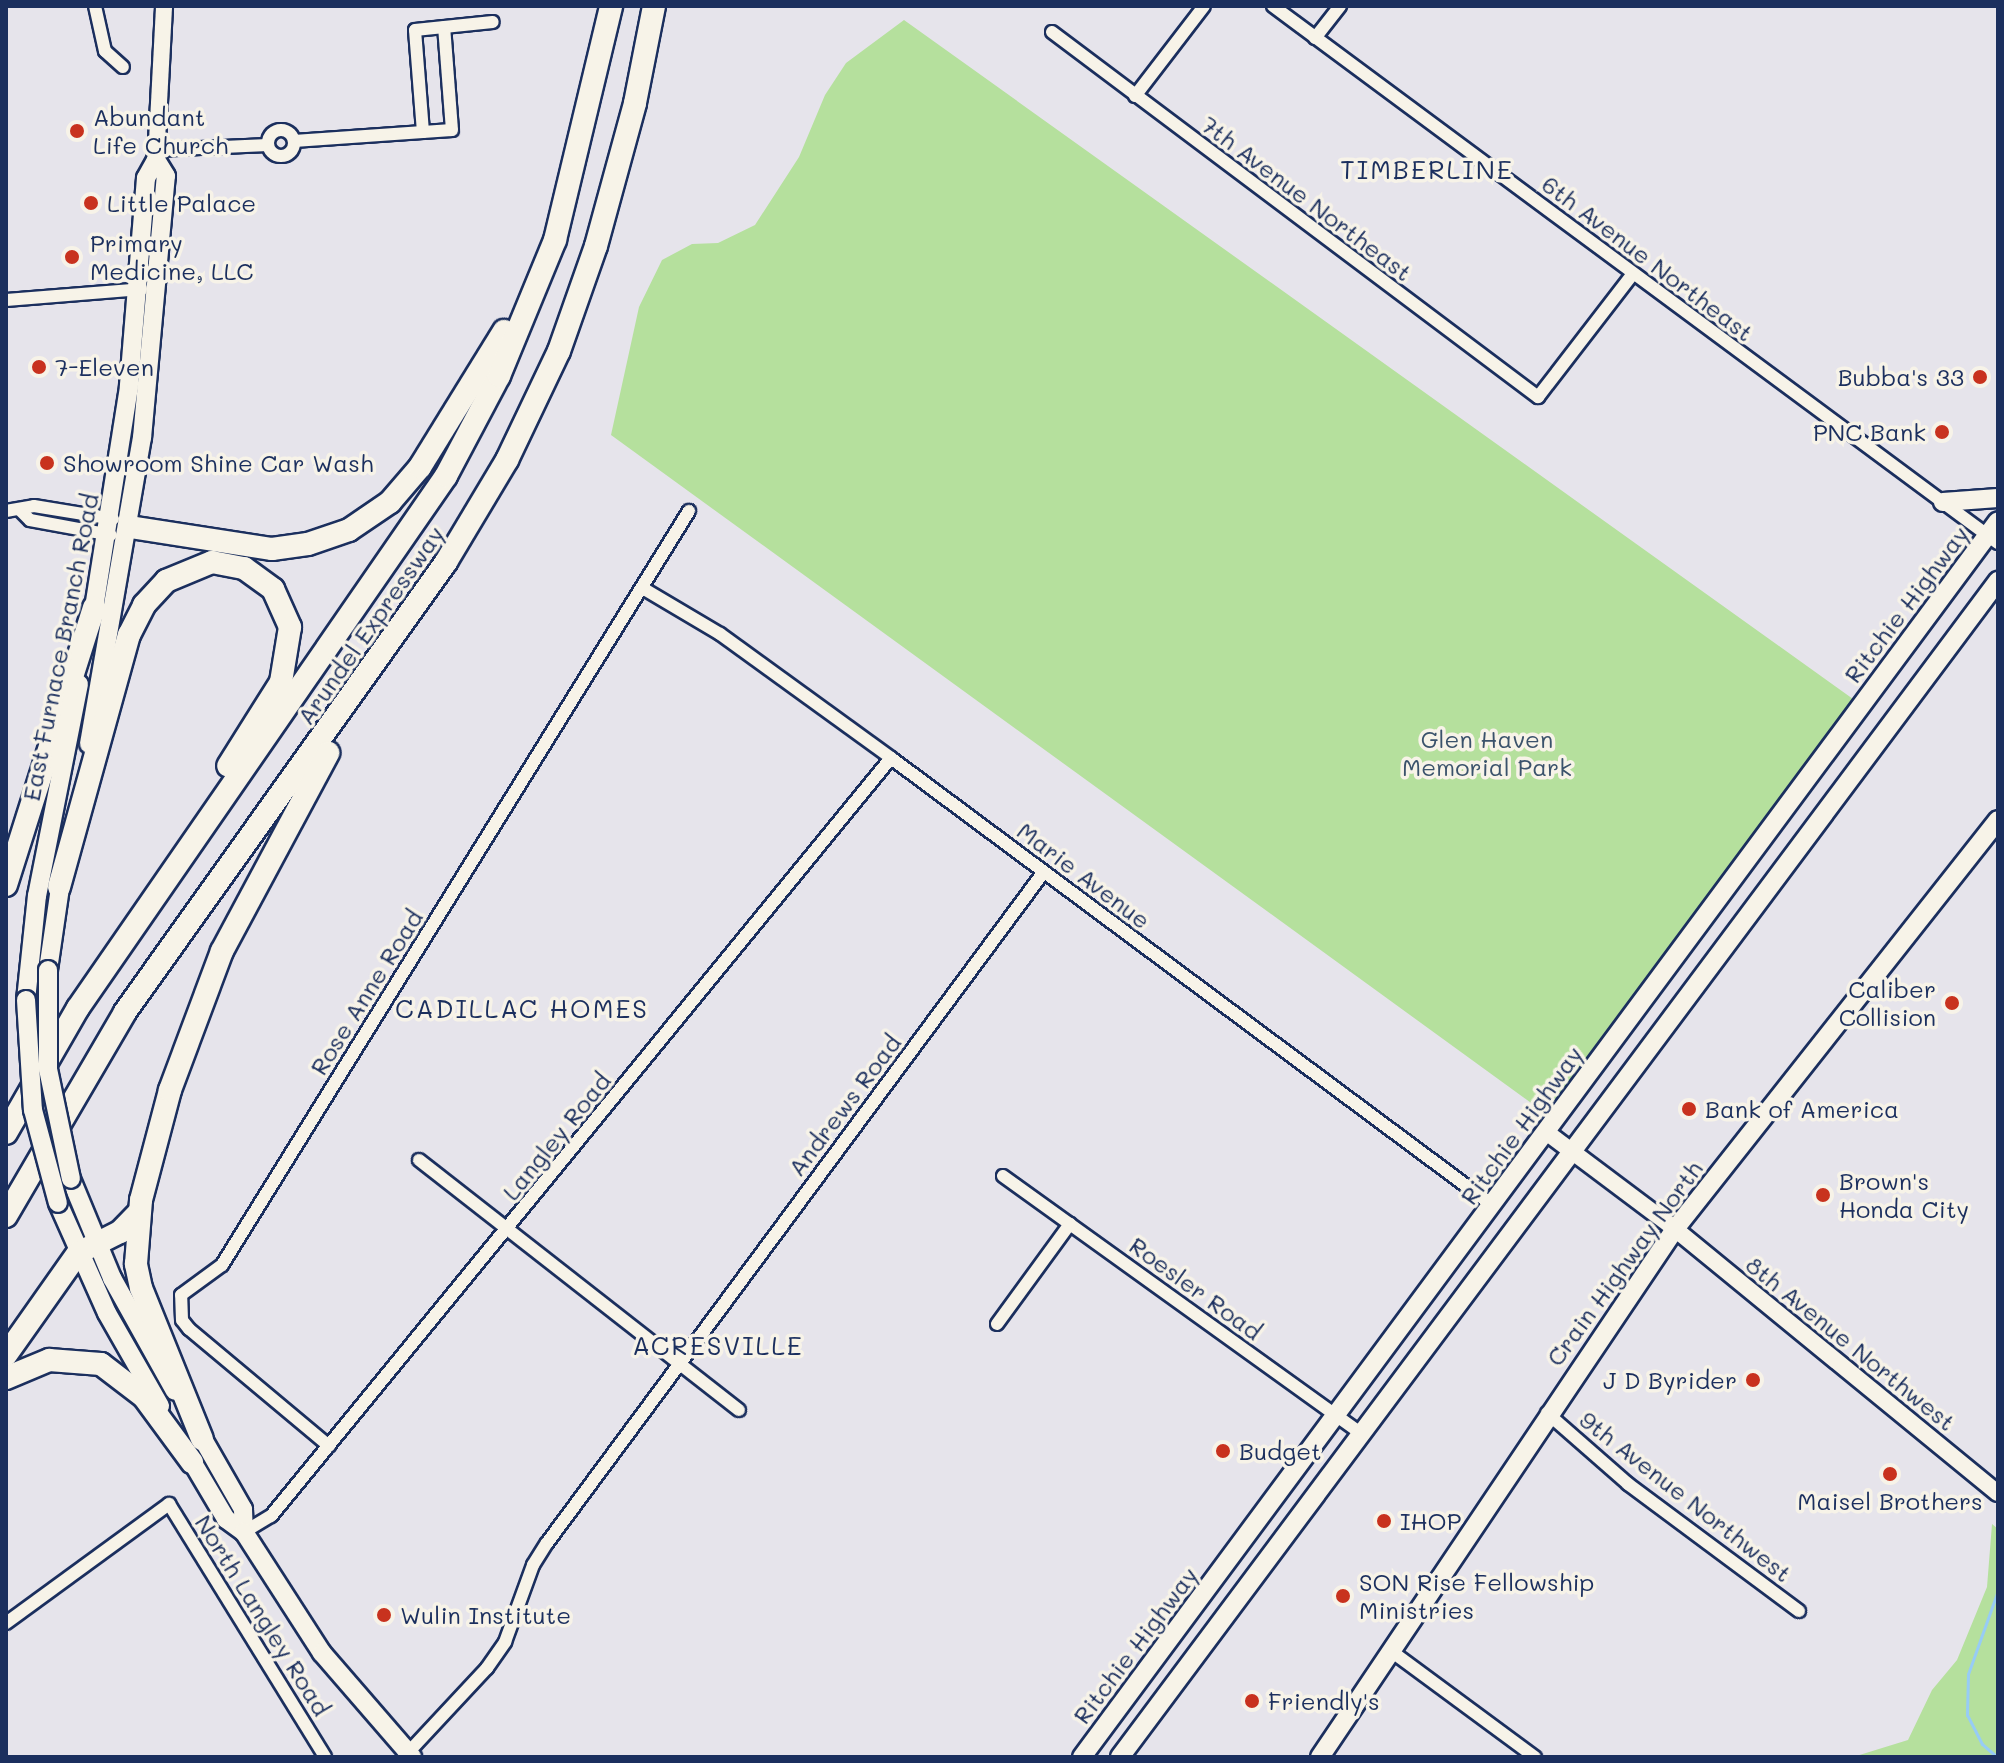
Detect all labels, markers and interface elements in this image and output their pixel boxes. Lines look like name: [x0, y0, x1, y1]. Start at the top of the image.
place label: Abundant Life Church: [93, 103, 228, 159]
street label: 7th Avenue Northeast: [1196, 109, 1418, 287]
marker: Abundant Life Church: [68, 122, 86, 140]
district label: TIMBERLINE: [1340, 154, 1514, 186]
street label: 6th Avenue Northeast: [1537, 169, 1759, 347]
place label: Little Palace: [107, 189, 256, 217]
marker: Little Palace: [82, 194, 100, 212]
place label: Primary Medicine, LLC: [90, 229, 253, 285]
marker: Primary Medicine, LLC: [61, 246, 83, 268]
place label: 7-Eleven: [55, 353, 154, 381]
marker: 7-Eleven: [30, 358, 48, 376]
place label: Bubba's 33: [1838, 363, 1964, 391]
marker: Bubba's 33: [1971, 368, 1989, 386]
place label: PNC Bank: [1813, 418, 1926, 446]
marker: PNC Bank: [1933, 423, 1951, 441]
place label: Showroom Shine Car Wash: [63, 449, 373, 477]
marker: Showroom Shine Car Wash: [38, 454, 56, 472]
street label: East Furnace Branch Road: [16, 491, 104, 803]
street label: Arundel Expressway: [291, 520, 449, 730]
street label: Ritchie Highway: [1838, 520, 1974, 688]
park label: Glen Haven Memorial Park: [1402, 725, 1572, 781]
street label: Marie Avenue: [1012, 816, 1156, 934]
street label: Rose Anne Road: [304, 904, 428, 1080]
place label: Caliber Collision: [1839, 975, 1936, 1031]
district label: CADILLAC HOMES: [395, 993, 649, 1025]
marker: Caliber Collision: [1943, 994, 1961, 1012]
street label: Andrews Road: [781, 1029, 907, 1181]
street label: Ritchie Highway: [1454, 1040, 1588, 1210]
street label: Langley Road: [496, 1066, 616, 1206]
place label: Bank of America: [1705, 1095, 1899, 1123]
marker: Bank of America: [1680, 1100, 1698, 1118]
street label: Crain Highway North: [1540, 1155, 1708, 1371]
place label: Brown's Honda City: [1839, 1167, 1969, 1223]
marker: Brown's Honda City: [1814, 1186, 1832, 1204]
street label: Roesler Road: [1124, 1230, 1268, 1346]
street label: 8th Avenue Northwest: [1741, 1250, 1961, 1436]
district label: ACRESVILLE: [632, 1330, 804, 1362]
place label: J D Byrider: [1603, 1366, 1737, 1394]
marker: J D Byrider: [1744, 1371, 1762, 1389]
street label: 9th Avenue Northwest: [1575, 1404, 1797, 1588]
place label: Budget: [1239, 1437, 1322, 1465]
marker: Budget: [1214, 1442, 1232, 1460]
marker: Maisel Brothers: [1881, 1465, 1899, 1483]
place label: Maisel Brothers: [1797, 1487, 1983, 1515]
place label: IHOP: [1400, 1507, 1461, 1535]
street label: North Langley Road: [189, 1509, 337, 1721]
marker: IHOP: [1375, 1512, 1393, 1530]
street label: Ritchie Highway: [1067, 1561, 1203, 1729]
place label: SON Rise Fellowship Ministries: [1359, 1568, 1594, 1624]
marker: SON Rise Fellowship Ministries: [1334, 1587, 1352, 1605]
place label: Wulin Institute: [400, 1601, 571, 1629]
marker: Wulin Institute: [375, 1606, 393, 1624]
place label: Friendly's: [1268, 1687, 1380, 1715]
marker: Friendly's: [1243, 1692, 1261, 1710]

